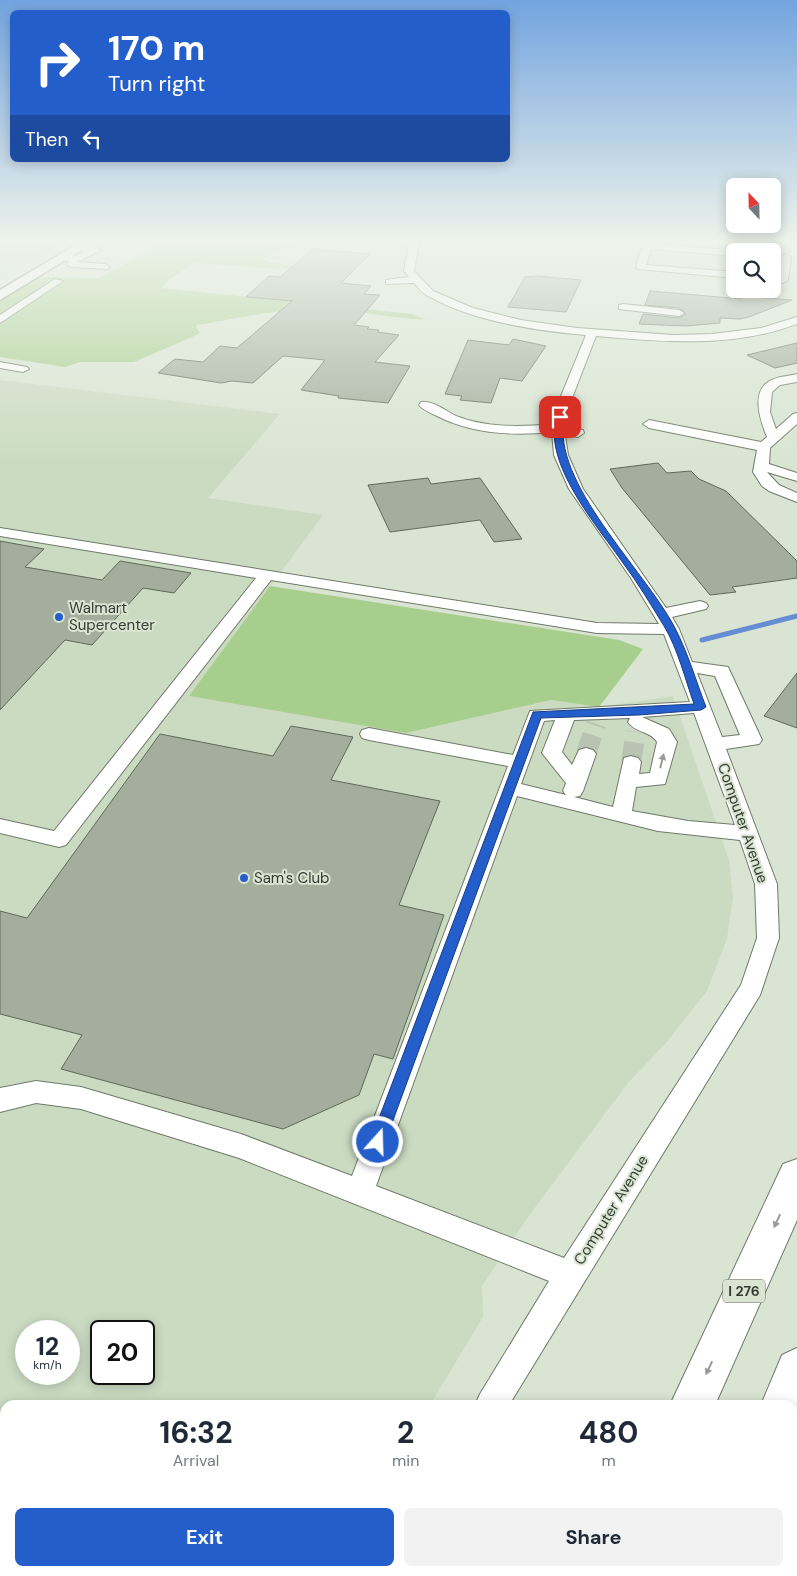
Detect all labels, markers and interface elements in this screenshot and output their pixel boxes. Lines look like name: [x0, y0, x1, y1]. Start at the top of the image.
text: 170 m: [108, 25, 205, 71]
icon: right: [25, 30, 90, 95]
text: Turn right: [108, 69, 205, 98]
icon: left: [78, 125, 106, 153]
text: Then: [25, 127, 68, 152]
north arrow: [726, 178, 781, 232]
map controls: [726, 178, 781, 298]
button: search: [726, 243, 781, 298]
pin: [539, 396, 581, 438]
icon: arrive: [546, 403, 574, 431]
place label: Walmart Supercenter: [69, 598, 155, 635]
marker: Walmart Supercenter: [53, 611, 65, 623]
one-way arrow: [658, 754, 666, 769]
street label: Computer Avenue: [713, 760, 773, 886]
place label: Sam's Club: [254, 868, 329, 888]
marker: Sam's Club: [238, 872, 250, 884]
position arrow: [351, 1115, 403, 1167]
street label: Computer Avenue: [569, 1151, 653, 1269]
one-way arrow: [772, 1214, 780, 1228]
road number: I 276: [723, 1280, 765, 1302]
speed limit sign: 20: [90, 1320, 155, 1385]
text: 12: [36, 1330, 59, 1363]
text: km/h: [33, 1357, 62, 1373]
one-way arrow: [704, 1361, 712, 1375]
text: 16:32: [160, 1413, 233, 1452]
text: 2: [397, 1413, 414, 1452]
text: 480: [579, 1413, 638, 1452]
text: Arrival: [173, 1450, 219, 1471]
text: min: [392, 1450, 419, 1471]
text: m: [602, 1450, 616, 1471]
button: Exit: [15, 1508, 394, 1566]
button: Share: [404, 1508, 783, 1566]

